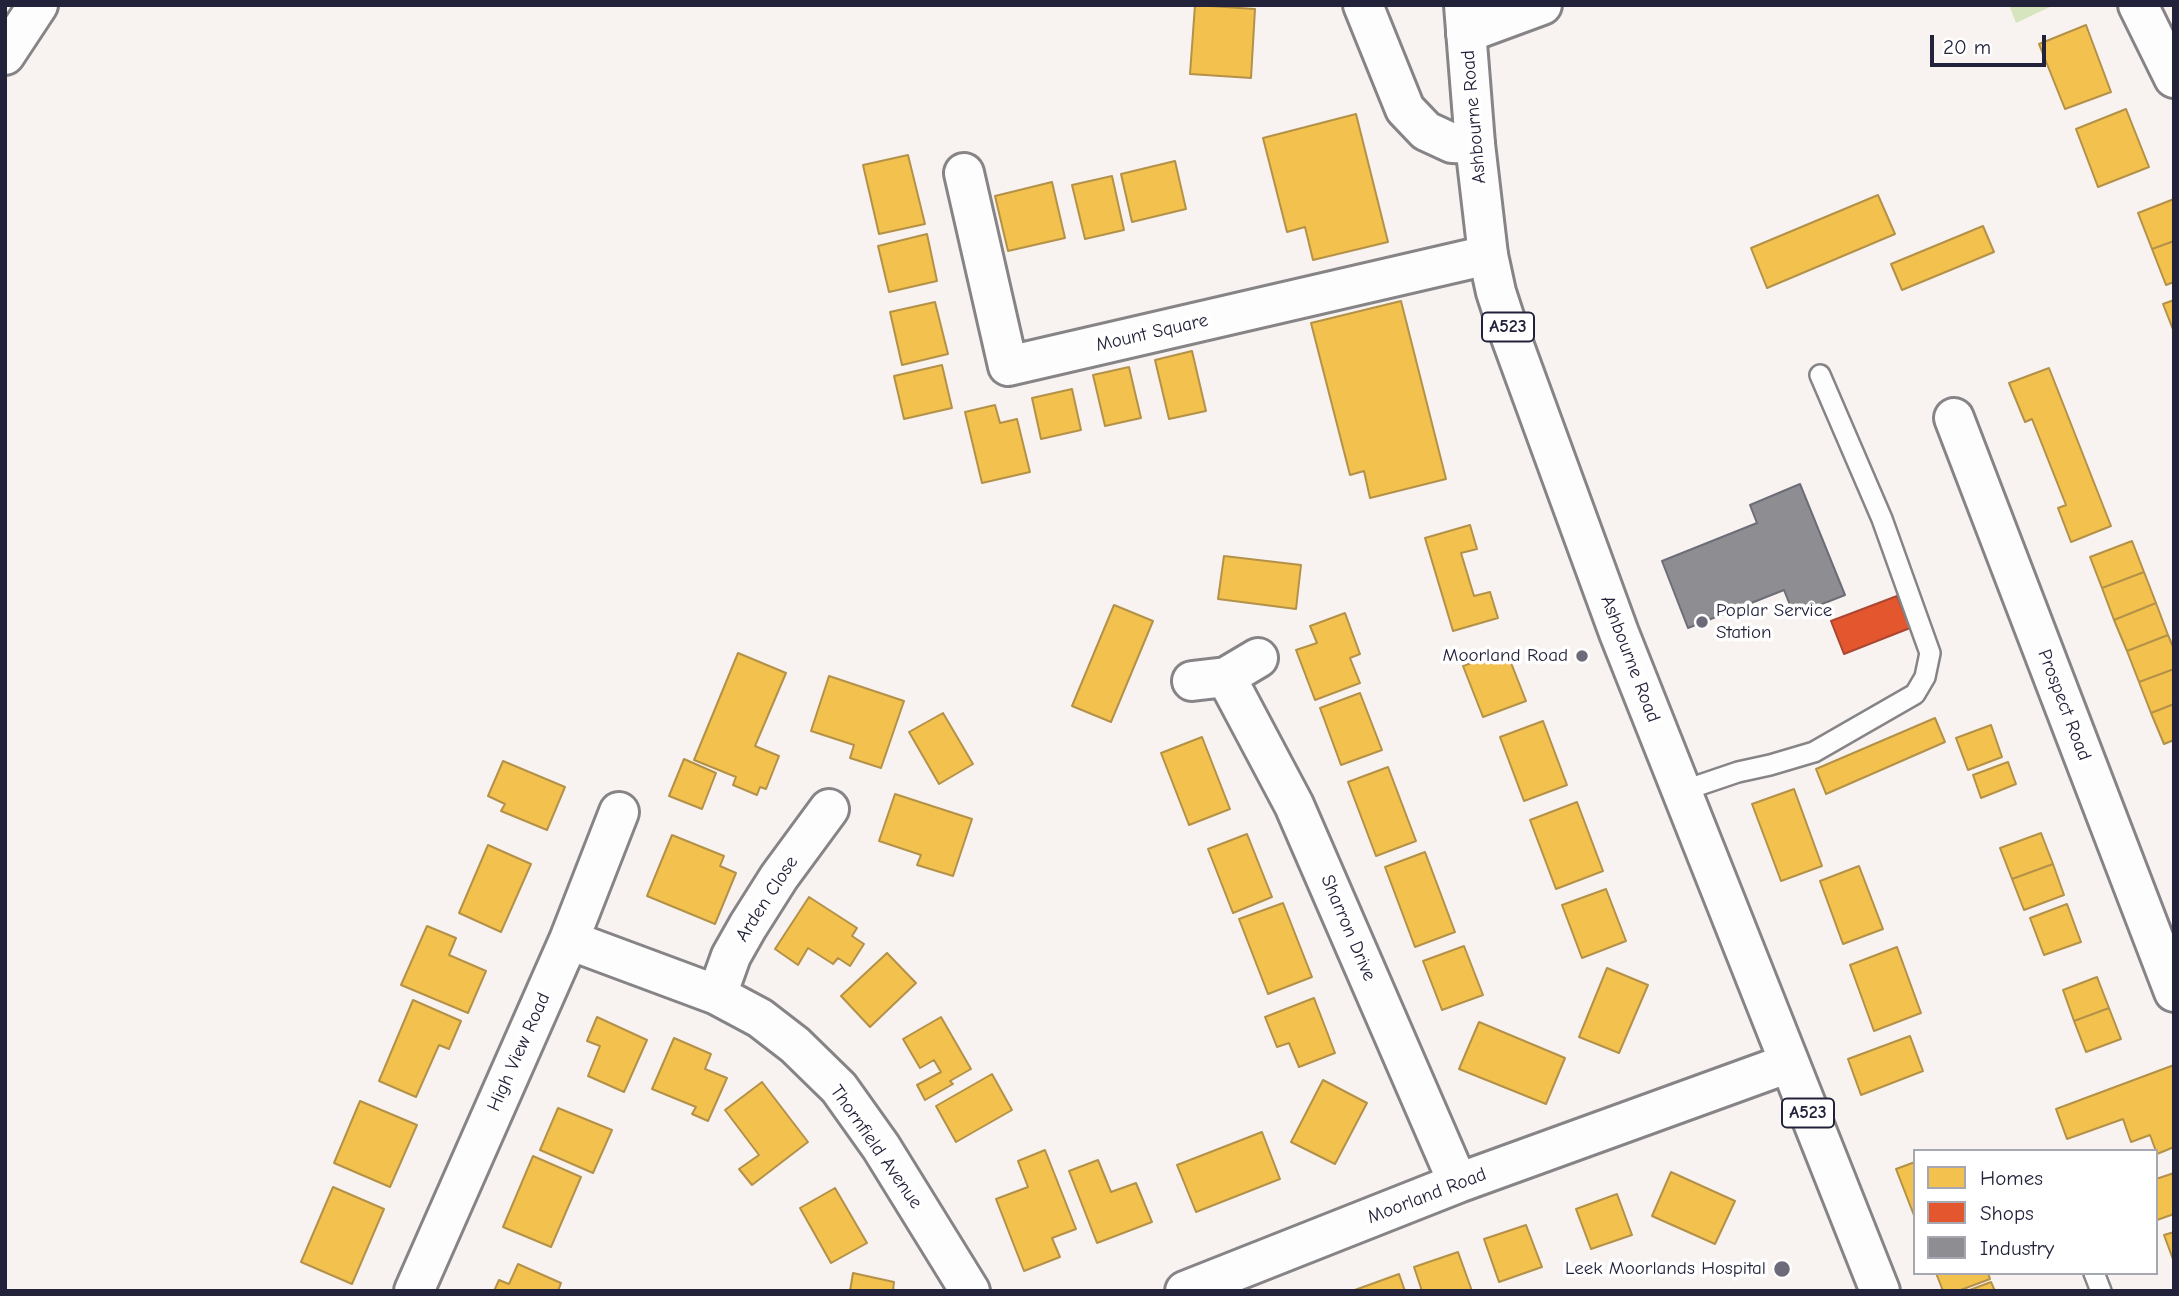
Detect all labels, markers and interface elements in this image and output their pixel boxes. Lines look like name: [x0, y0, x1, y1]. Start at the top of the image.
scale bar: [1934, 21, 2050, 65]
text: 20 m: [1943, 35, 1991, 59]
street label: Ashbourne Road: [1457, 49, 1491, 185]
street label: Mount Square: [1094, 309, 1210, 357]
road number: A523: [1482, 312, 1534, 342]
street label: Ashbourne Road: [1595, 592, 1665, 726]
place label: Poplar Service Station: [1716, 600, 1832, 644]
marker: Poplar Service Station: [1694, 614, 1710, 630]
place label: Moorland Road: [1443, 645, 1568, 667]
street label: Prospect Road: [2032, 646, 2096, 764]
marker: Moorland Road: [1574, 648, 1590, 664]
street label: Arden Close: [731, 852, 803, 946]
street label: Sharron Drive: [1315, 872, 1381, 984]
street label: High View Road: [483, 989, 555, 1115]
street label: Thornfield Avenue: [825, 1081, 927, 1213]
road number: A523: [1782, 1098, 1834, 1128]
legend: [1913, 1149, 2158, 1275]
street label: Moorland Road: [1364, 1163, 1490, 1229]
text: Homes: [1980, 1166, 2043, 1190]
text: Shops: [1980, 1201, 2034, 1225]
text: Industry: [1980, 1236, 2054, 1260]
place label: Leek Moorlands Hospital: [1565, 1258, 1766, 1280]
marker: Leek Moorlands Hospital: [1772, 1259, 1792, 1279]

